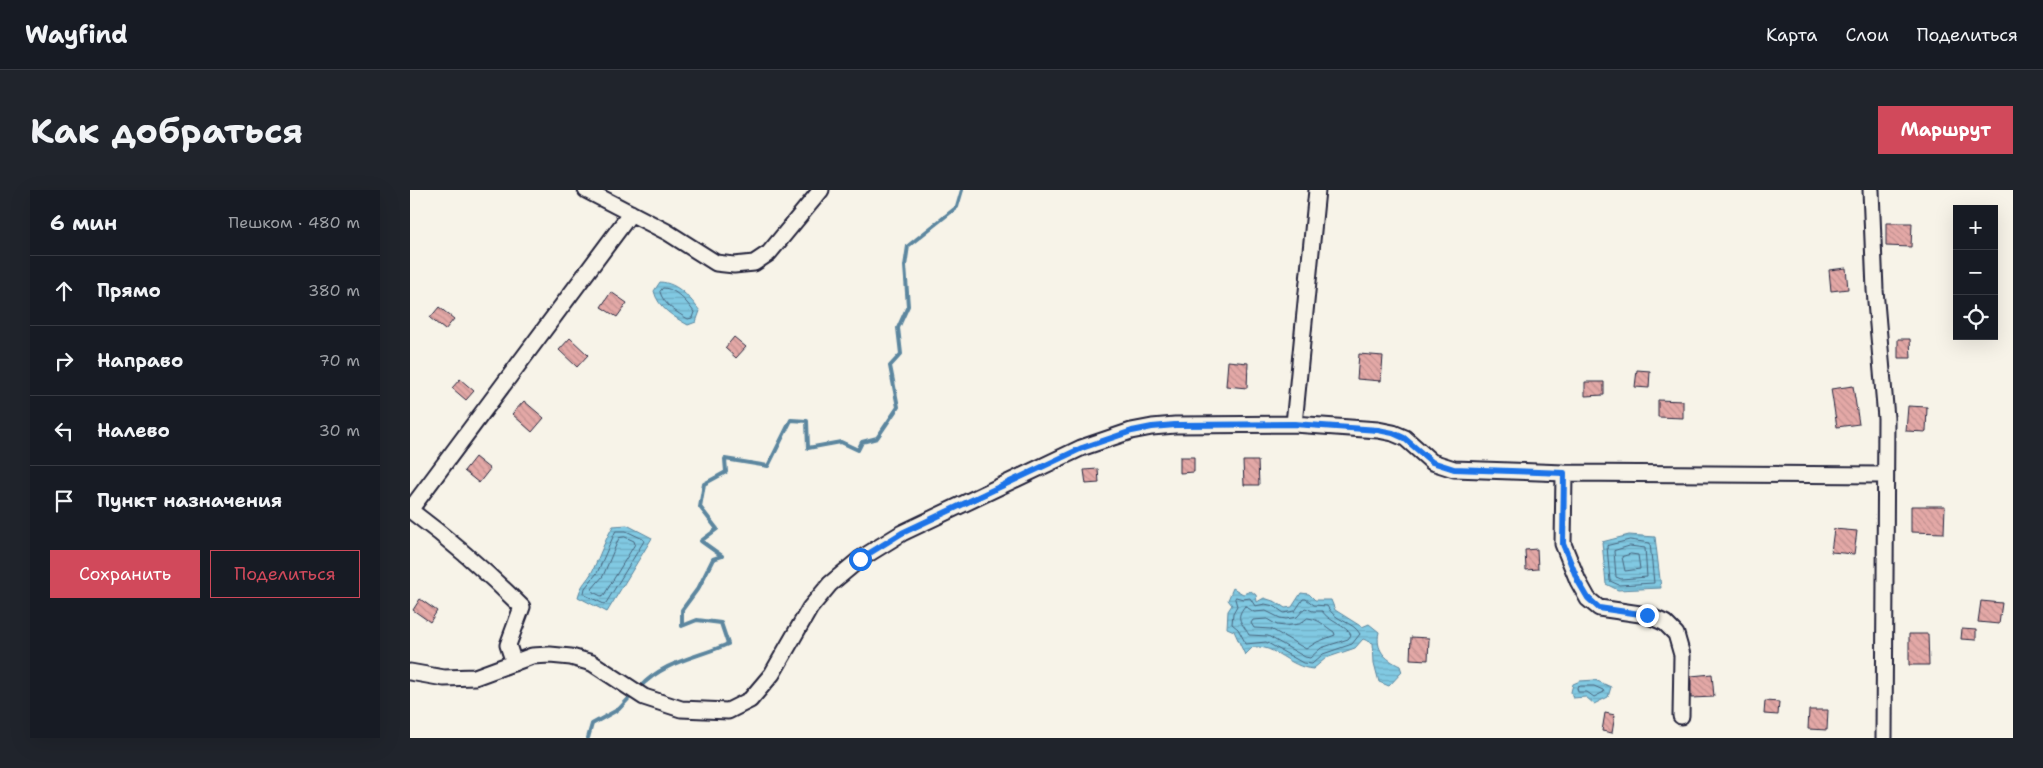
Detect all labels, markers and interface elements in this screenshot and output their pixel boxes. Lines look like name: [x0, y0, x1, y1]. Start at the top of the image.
text: Wayfind: [25, 19, 128, 51]
text: Карта: [1766, 23, 1817, 47]
text: Слои: [1845, 23, 1889, 47]
text: Поделиться: [1917, 23, 2018, 47]
button: Маршрут: [1878, 106, 2013, 154]
text: Как добраться: [30, 107, 303, 154]
map controls: [1953, 205, 1998, 340]
button: +: [1953, 205, 1998, 250]
text: 6 мин: [50, 209, 117, 237]
text: Пешком · 480 m: [229, 212, 360, 233]
button: −: [1953, 250, 1998, 295]
icon: ahead: [50, 277, 78, 305]
text: Прямо: [97, 278, 161, 303]
text: 380 m: [308, 280, 360, 301]
button: locate: [1953, 295, 1998, 340]
icon: right: [50, 347, 78, 375]
text: Направо: [97, 348, 183, 373]
text: 70 m: [319, 350, 360, 371]
icon: left: [50, 417, 78, 445]
text: Налево: [97, 418, 170, 443]
text: 30 m: [319, 420, 360, 441]
icon: arrive: [50, 487, 78, 515]
text: Пункт назначения: [97, 488, 282, 513]
route start: [849, 548, 872, 571]
button: Сохранить: [50, 550, 200, 598]
button: Поделиться: [210, 550, 360, 598]
route end: [1636, 604, 1659, 627]

